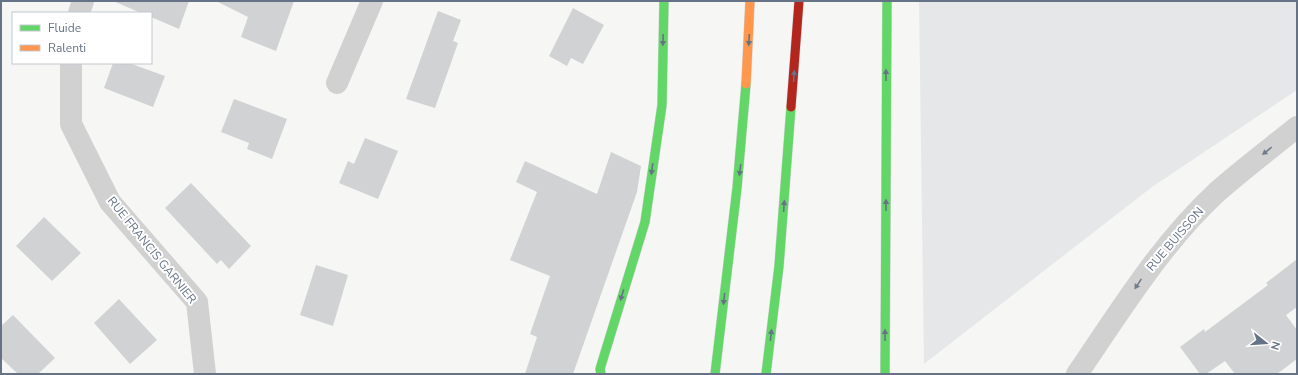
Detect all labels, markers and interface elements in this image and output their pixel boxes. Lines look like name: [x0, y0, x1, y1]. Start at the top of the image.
legend: [12, 12, 152, 64]
text: Fluide: [48, 20, 81, 36]
one-way arrow: [660, 34, 666, 47]
one-way arrow: [746, 34, 753, 46]
text: Ralenti: [48, 40, 86, 56]
one-way arrow: [883, 68, 889, 81]
one-way arrow: [791, 70, 798, 82]
one-way arrow: [1261, 147, 1272, 156]
one-way arrow: [649, 163, 655, 175]
one-way arrow: [736, 164, 743, 176]
street label: RUE FRANCIS GARNIER: [104, 193, 200, 307]
one-way arrow: [883, 198, 889, 211]
one-way arrow: [781, 200, 787, 212]
street label: RUE BUISSON: [1143, 204, 1207, 274]
one-way arrow: [1134, 279, 1142, 289]
one-way arrow: [619, 290, 625, 302]
one-way arrow: [720, 293, 727, 305]
north arrow: [1246, 323, 1286, 363]
one-way arrow: [882, 328, 888, 341]
one-way arrow: [768, 329, 774, 341]
text: N: [1267, 340, 1283, 352]

